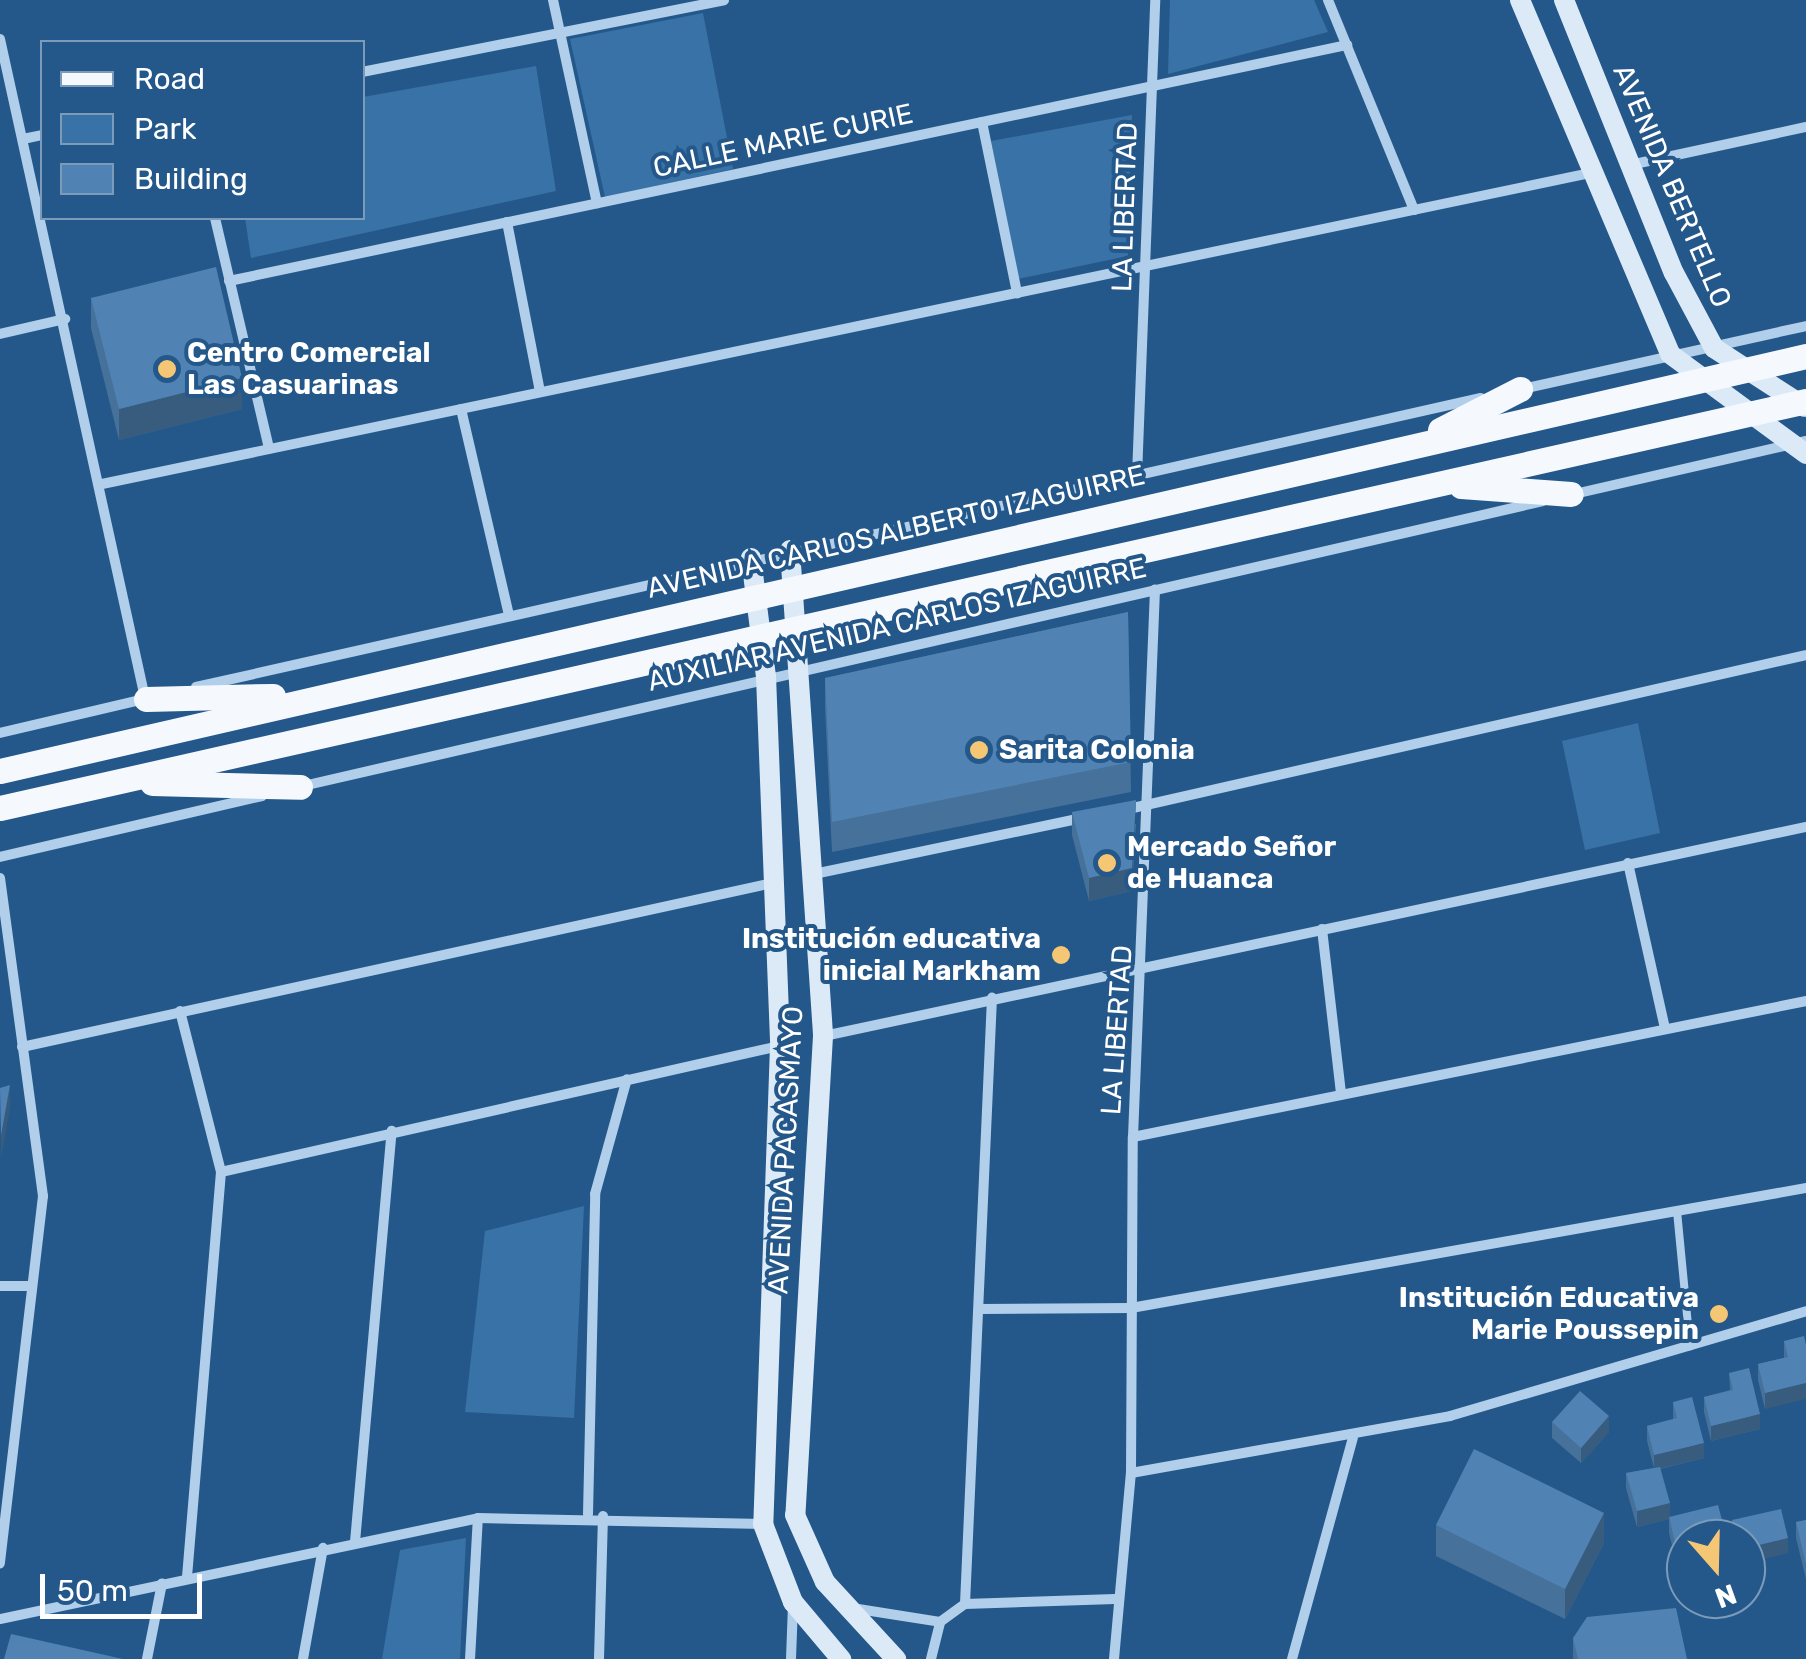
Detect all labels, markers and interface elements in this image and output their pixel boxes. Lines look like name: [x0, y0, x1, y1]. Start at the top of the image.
legend: [40, 40, 365, 220]
street label: AVENIDA BERTELLO: [1605, 59, 1739, 313]
text: Road: [134, 61, 205, 97]
street label: CALLE MARIE CURIE: [650, 97, 916, 185]
text: Park: [134, 111, 196, 147]
street label: LA LIBERTAD: [1105, 121, 1145, 293]
text: Building: [134, 161, 248, 197]
place label: Centro Comercial Las Casuarinas: [187, 336, 431, 402]
marker: Centro Comercial Las Casuarinas: [156, 358, 178, 380]
street label: AVENIDA CARLOS ALBERTO IZAGUIRRE: [643, 458, 1149, 606]
street label: AUXILIAR AVENIDA CARLOS IZAGUIRRE: [644, 551, 1150, 699]
place label: Sarita Colonia: [999, 733, 1195, 767]
marker: Sarita Colonia: [968, 739, 990, 761]
place label: Mercado Señor de Huanca: [1127, 830, 1336, 896]
marker: Mercado Señor de Huanca: [1096, 852, 1118, 874]
place label: Institución educativa inicial Markham: [742, 922, 1041, 988]
marker: Institución educativa inicial Markham: [1050, 944, 1072, 966]
street label: LA LIBERTAD: [1094, 944, 1140, 1116]
street label: AVENIDA PACASMAYO: [762, 1005, 810, 1295]
place label: Institución Educativa Marie Poussepin: [1399, 1281, 1699, 1347]
marker: Institución Educativa Marie Poussepin: [1708, 1303, 1730, 1325]
north arrow: [1666, 1519, 1766, 1619]
scale bar: [45, 1554, 208, 1616]
text: 50 m: [57, 1573, 128, 1609]
text: N: [1711, 1577, 1741, 1615]

